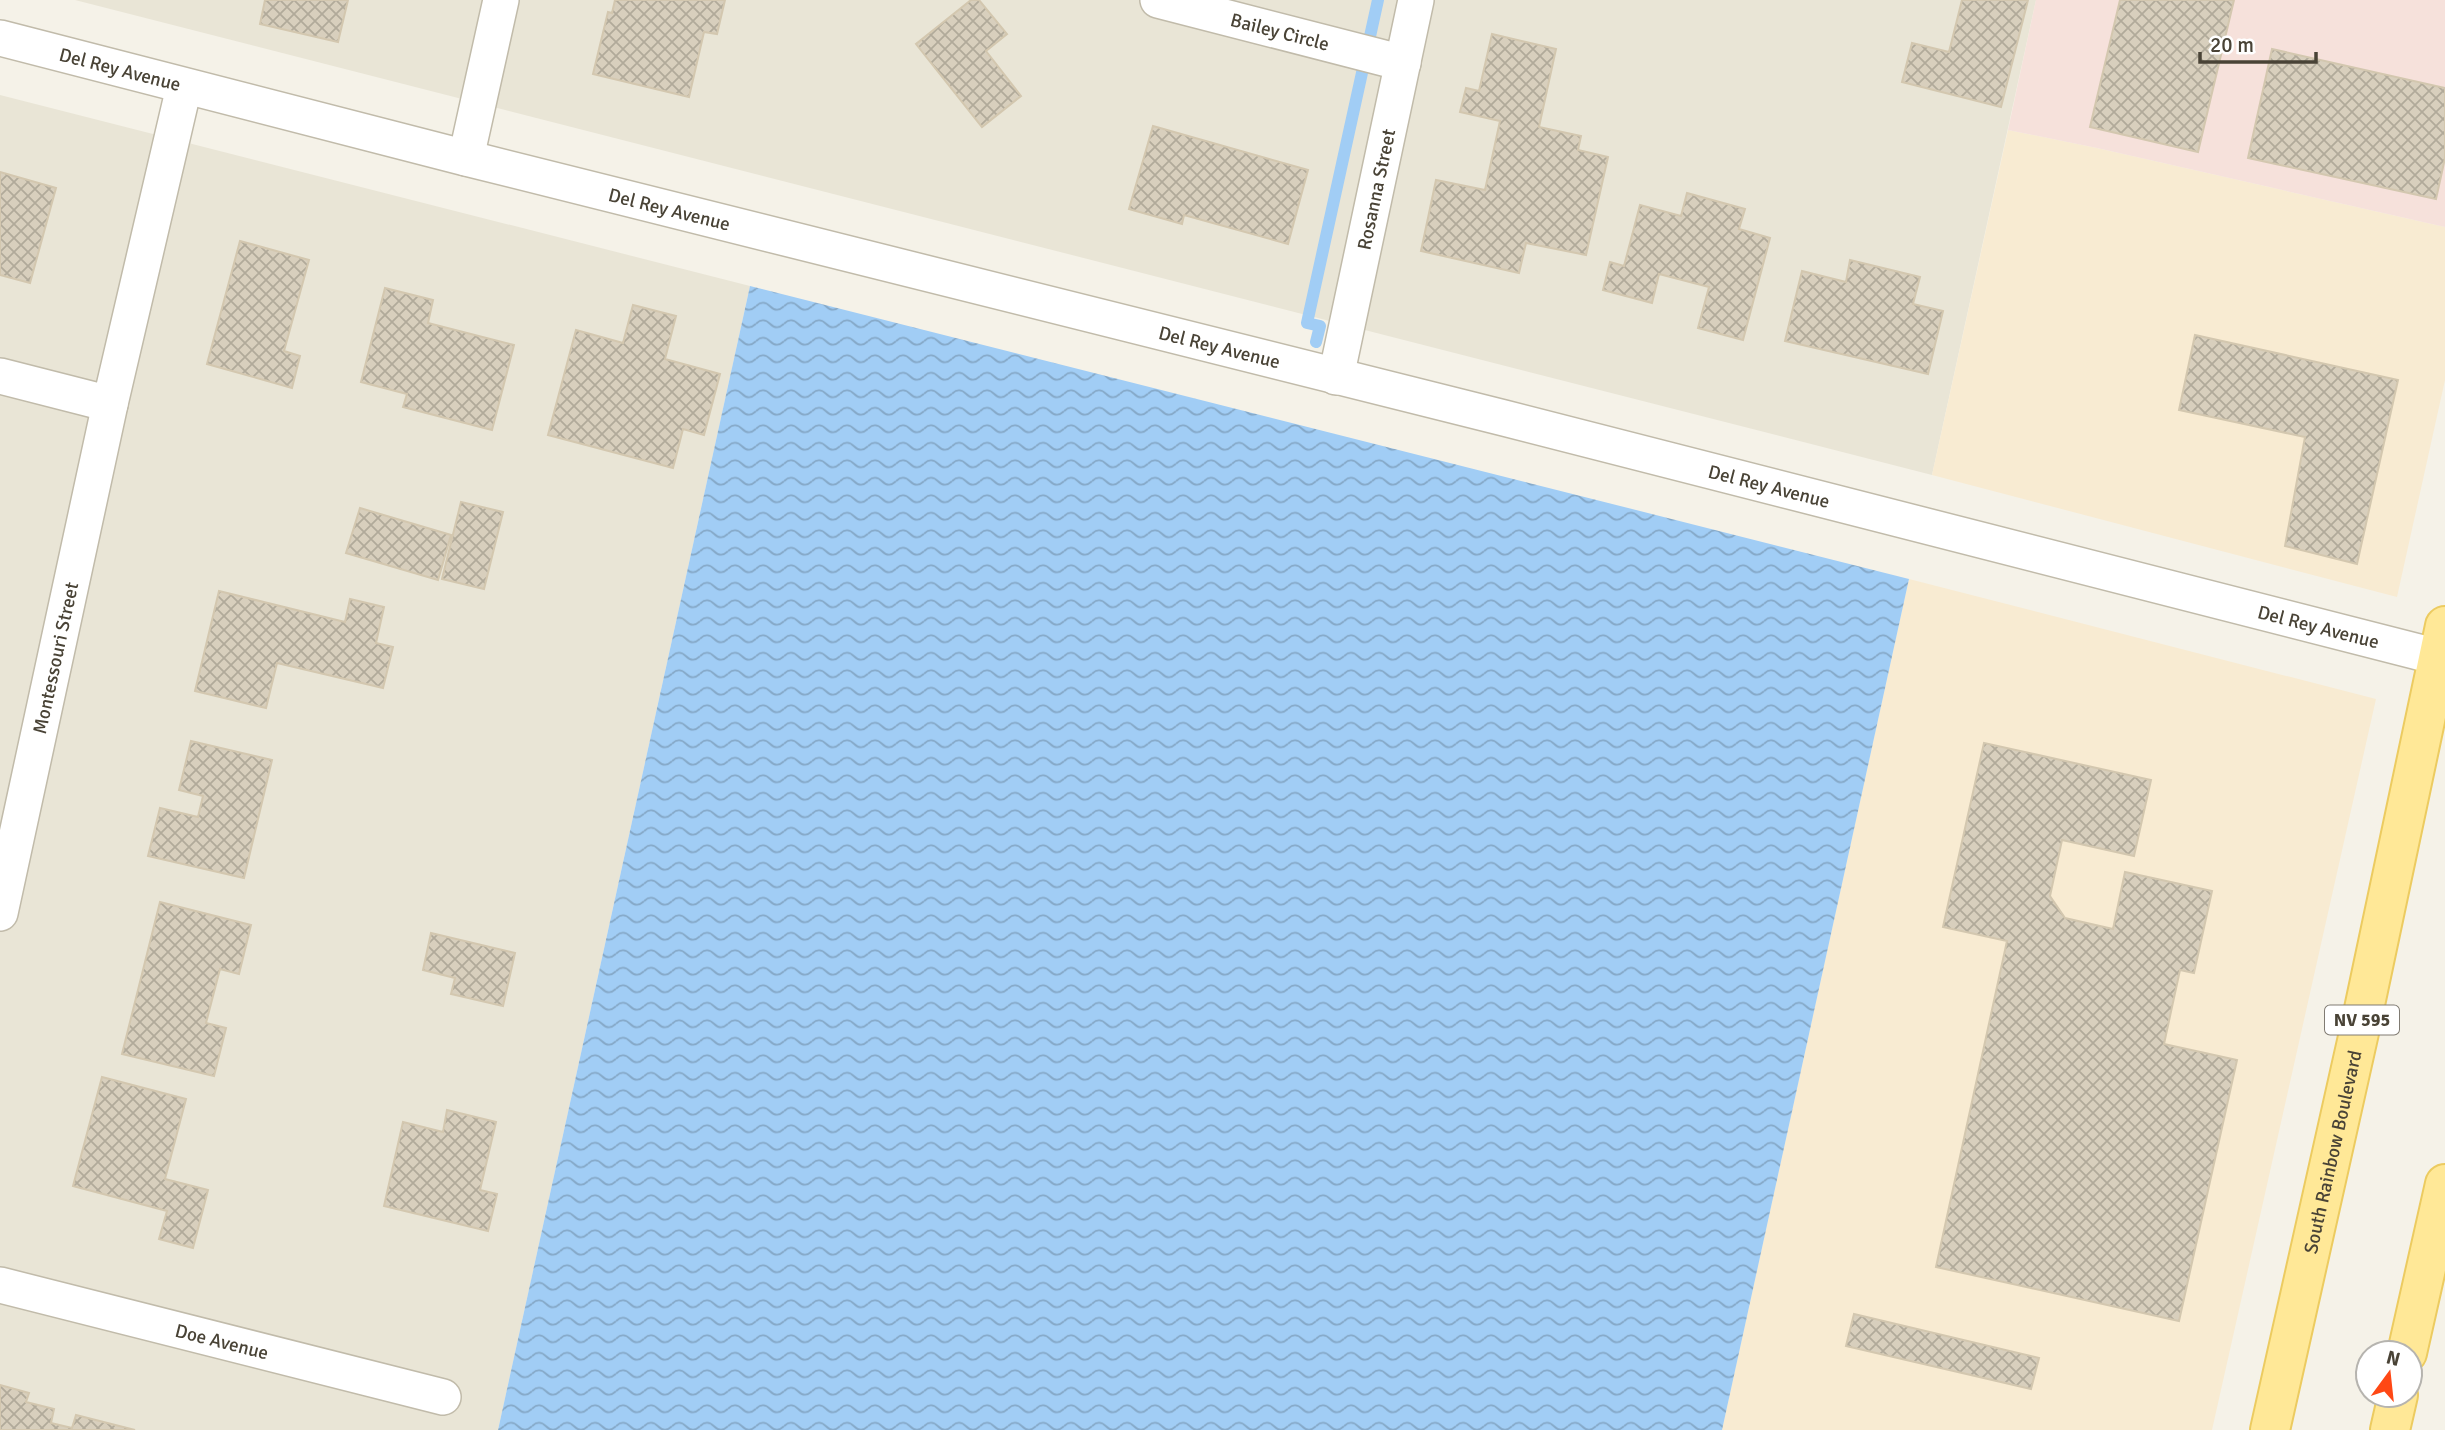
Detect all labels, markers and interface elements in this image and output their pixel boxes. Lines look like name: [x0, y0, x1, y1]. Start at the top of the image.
street label: Bailey Circle: [1228, 8, 1332, 57]
scale bar: [2200, 21, 2316, 65]
text: 20 m: [2210, 32, 2254, 58]
street label: Del Rey Avenue: [57, 43, 183, 97]
street label: Rosanna Street: [1352, 126, 1401, 252]
street label: Del Rey Avenue: [606, 183, 733, 237]
street label: Del Rey Avenue: [1156, 321, 1283, 374]
street label: Del Rey Avenue: [1706, 460, 1832, 514]
street label: Montessouri Street: [28, 580, 84, 736]
street label: Del Rey Avenue: [2255, 600, 2382, 654]
road number: NV 595: [2325, 1006, 2399, 1035]
street label: South Rainbow Boulevard: [2299, 1048, 2368, 1256]
street label: Doe Avenue: [173, 1319, 271, 1365]
north arrow: [2354, 1339, 2424, 1409]
text: N: [2384, 1345, 2403, 1372]

